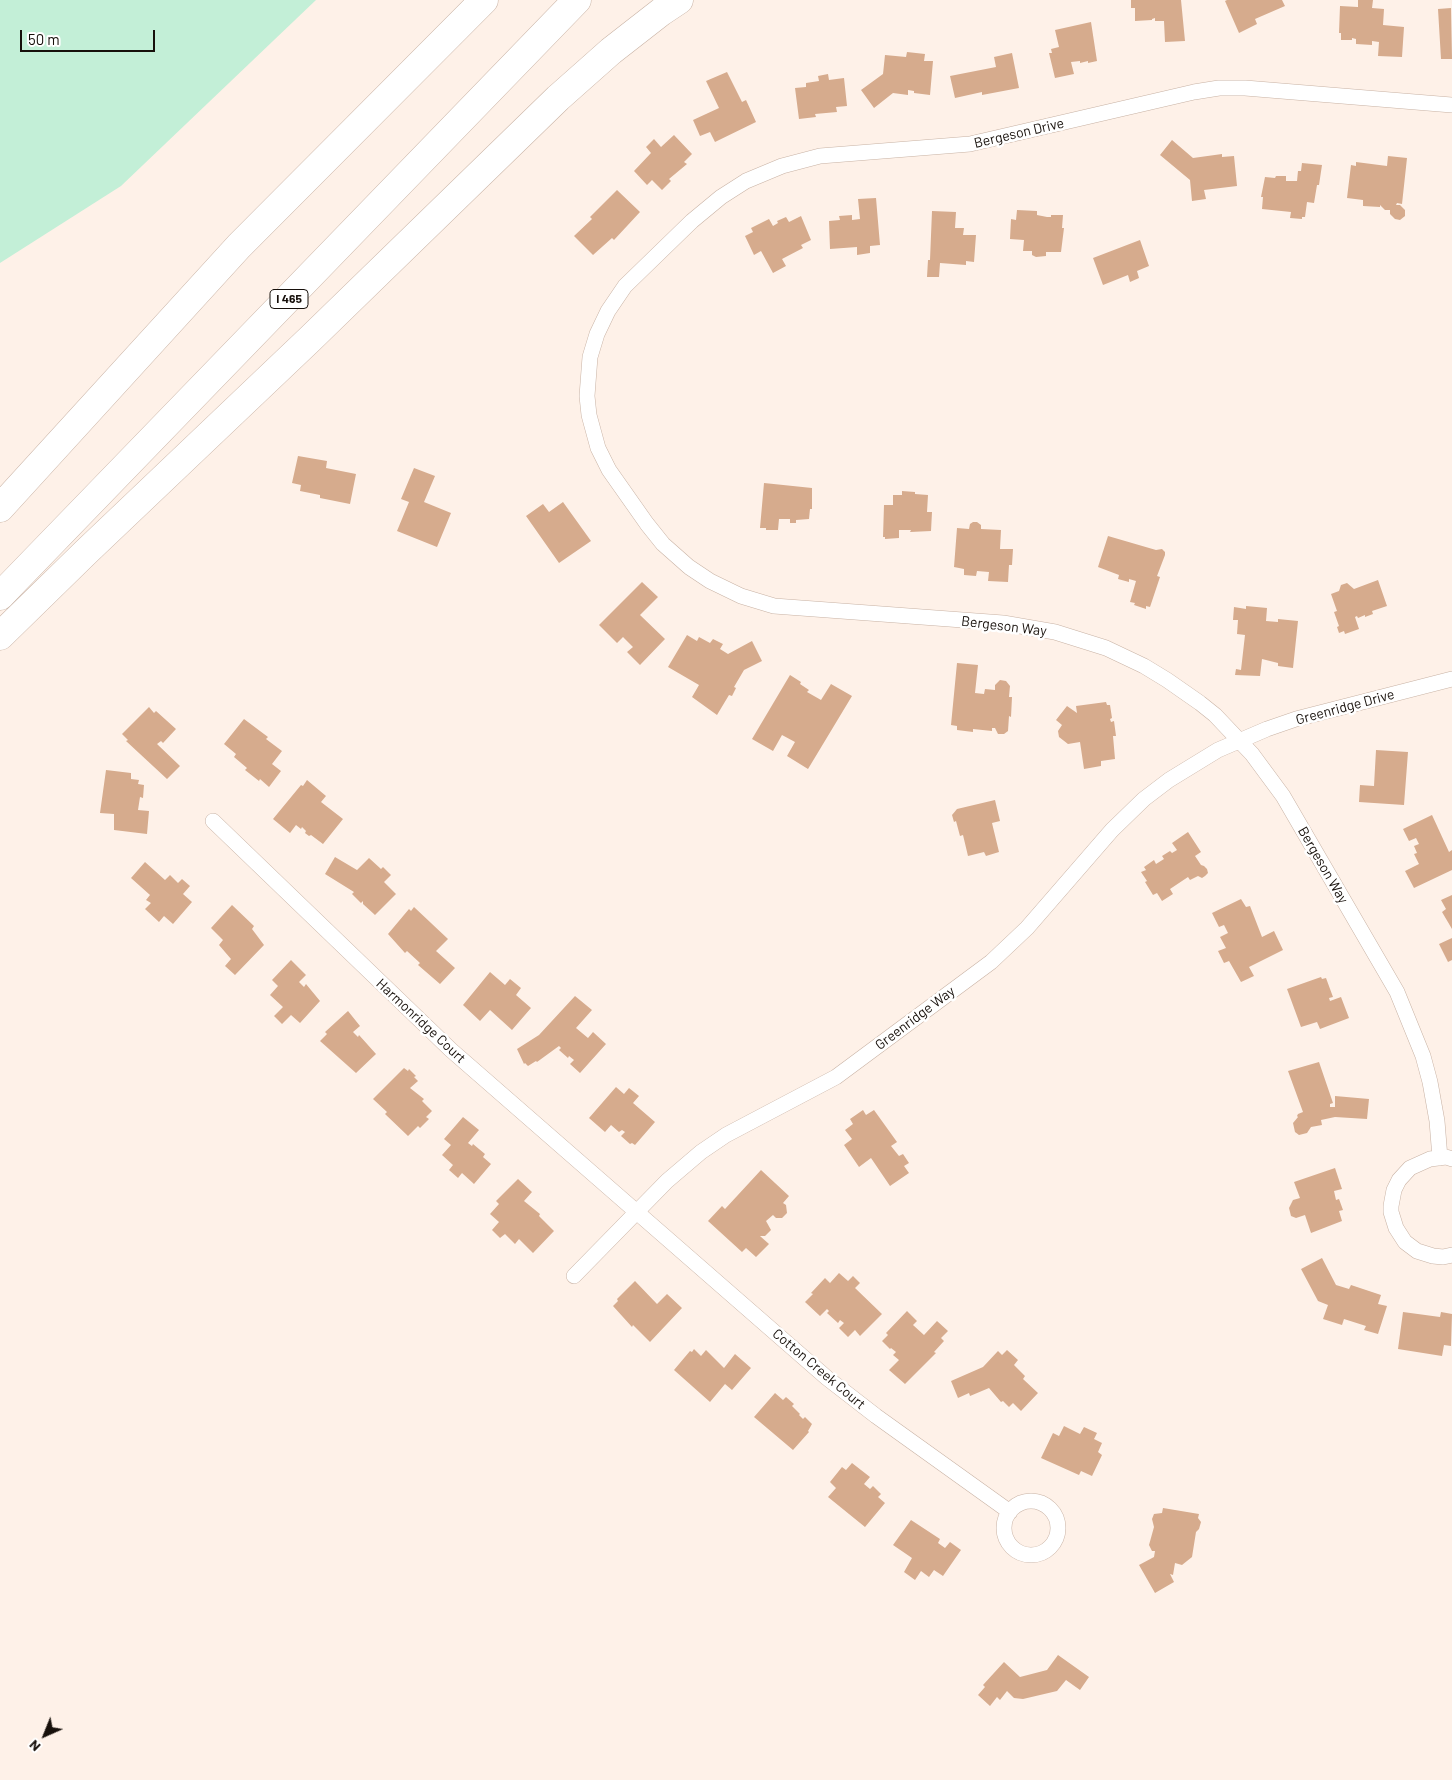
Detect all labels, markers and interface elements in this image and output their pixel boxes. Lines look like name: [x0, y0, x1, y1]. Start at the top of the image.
scale bar: [22, 20, 158, 52]
text: 50 m: [28, 30, 60, 48]
street label: Bergeson Drive: [972, 114, 1066, 152]
road number: I 465: [270, 290, 308, 308]
street label: Bergeson Way: [960, 612, 1048, 640]
street label: Greenridge Drive: [1294, 686, 1396, 728]
street label: Bergeson Way: [1294, 824, 1352, 906]
street label: Harmonridge Court: [373, 975, 469, 1067]
street label: Greenridge Way: [872, 983, 958, 1053]
street label: Cotton Creek Court: [769, 1325, 869, 1413]
north arrow: [20, 1710, 70, 1760]
text: N: [25, 1737, 43, 1755]

